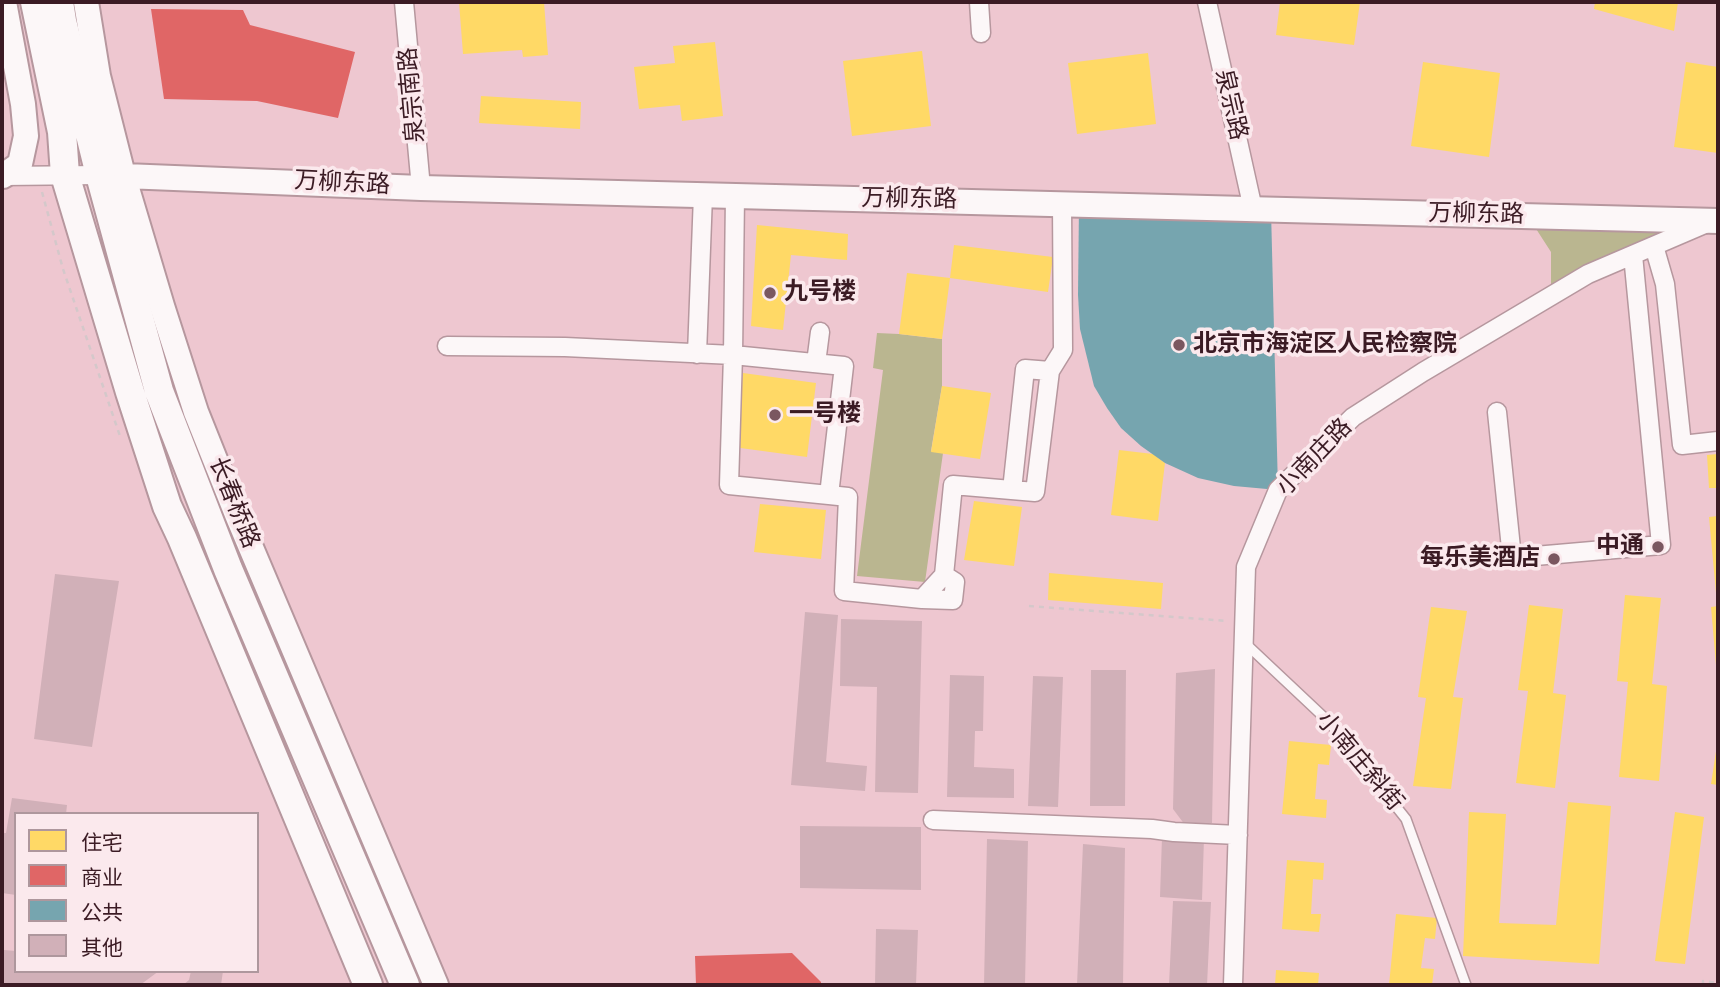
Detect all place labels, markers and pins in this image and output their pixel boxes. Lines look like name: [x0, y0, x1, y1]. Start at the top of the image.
place label: 九号楼: [784, 279, 856, 307]
marker: 九号楼: [762, 285, 778, 301]
place label: 北京市海淀区人民检察院: [1193, 331, 1457, 359]
marker: 北京市海淀区人民检察院: [1171, 337, 1187, 353]
place label: 一号楼: [789, 401, 861, 429]
marker: 一号楼: [767, 407, 783, 423]
place label: 中通: [1596, 533, 1644, 561]
marker: 中通: [1650, 539, 1666, 555]
place label: 每乐美酒店: [1420, 545, 1540, 573]
marker: 每乐美酒店: [1546, 551, 1562, 567]

